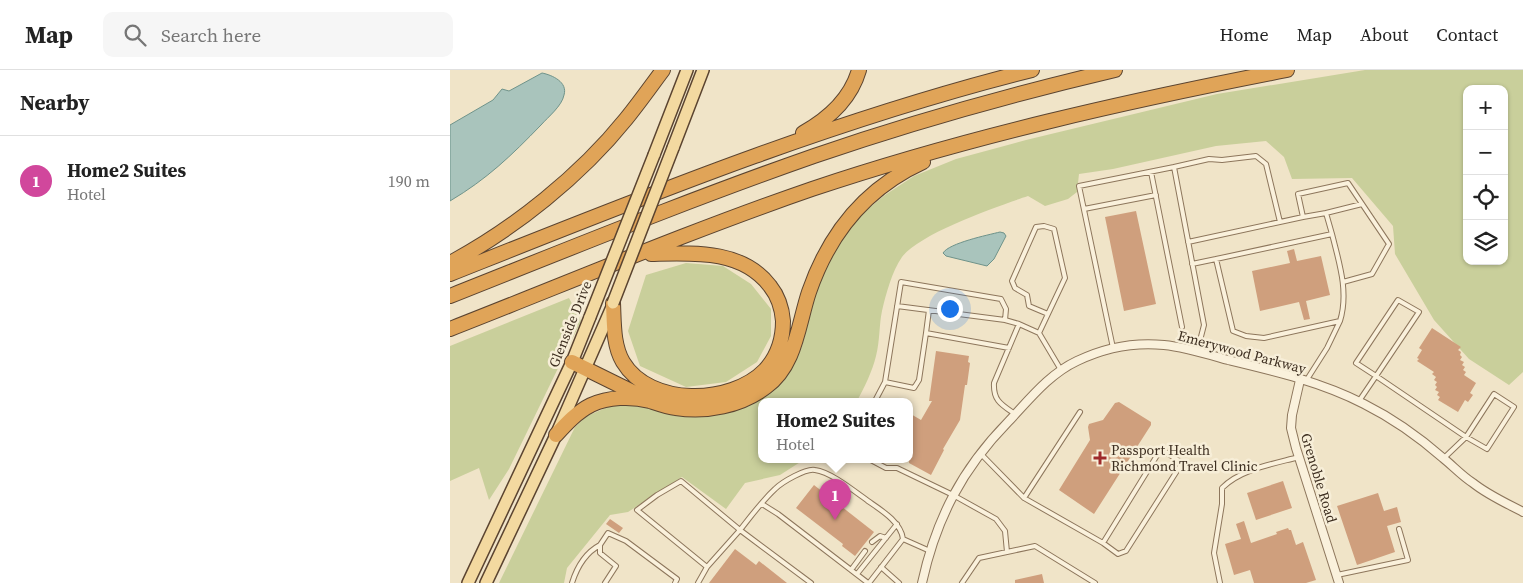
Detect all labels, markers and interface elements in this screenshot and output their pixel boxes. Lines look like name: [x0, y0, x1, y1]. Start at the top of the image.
search box: [103, 12, 453, 57]
text: Map: [25, 18, 73, 51]
icon: search: [121, 21, 149, 49]
text: Search here: [161, 22, 261, 48]
text: Home: [1220, 22, 1269, 47]
text: Map: [1297, 22, 1332, 47]
text: About: [1360, 22, 1408, 47]
text: Contact: [1436, 22, 1498, 47]
map controls: [1463, 85, 1508, 265]
button: +: [1463, 85, 1508, 130]
text: Nearby: [20, 88, 90, 117]
button: −: [1463, 130, 1508, 175]
text: Home2 Suites: [67, 157, 186, 183]
text: 1: [32, 170, 40, 192]
text: 190 m: [388, 170, 430, 192]
button: locate: [1463, 175, 1508, 220]
text: Hotel: [67, 183, 106, 205]
button: layers: [1463, 220, 1508, 265]
street label: Glenside Drive: [544, 278, 596, 370]
your location: [937, 296, 963, 322]
street label: Emerywood Parkway: [1176, 325, 1309, 379]
popup: [758, 398, 913, 463]
text: Home2 Suites: [776, 407, 895, 433]
street label: Grenoble Road: [1296, 431, 1342, 525]
text: Hotel: [776, 433, 815, 455]
place label: Passport Health Richmond Travel Clinic: [1111, 440, 1258, 476]
marker: Passport Health Richmond Travel Clinic: [1093, 451, 1107, 465]
pin: 1: [819, 479, 851, 520]

